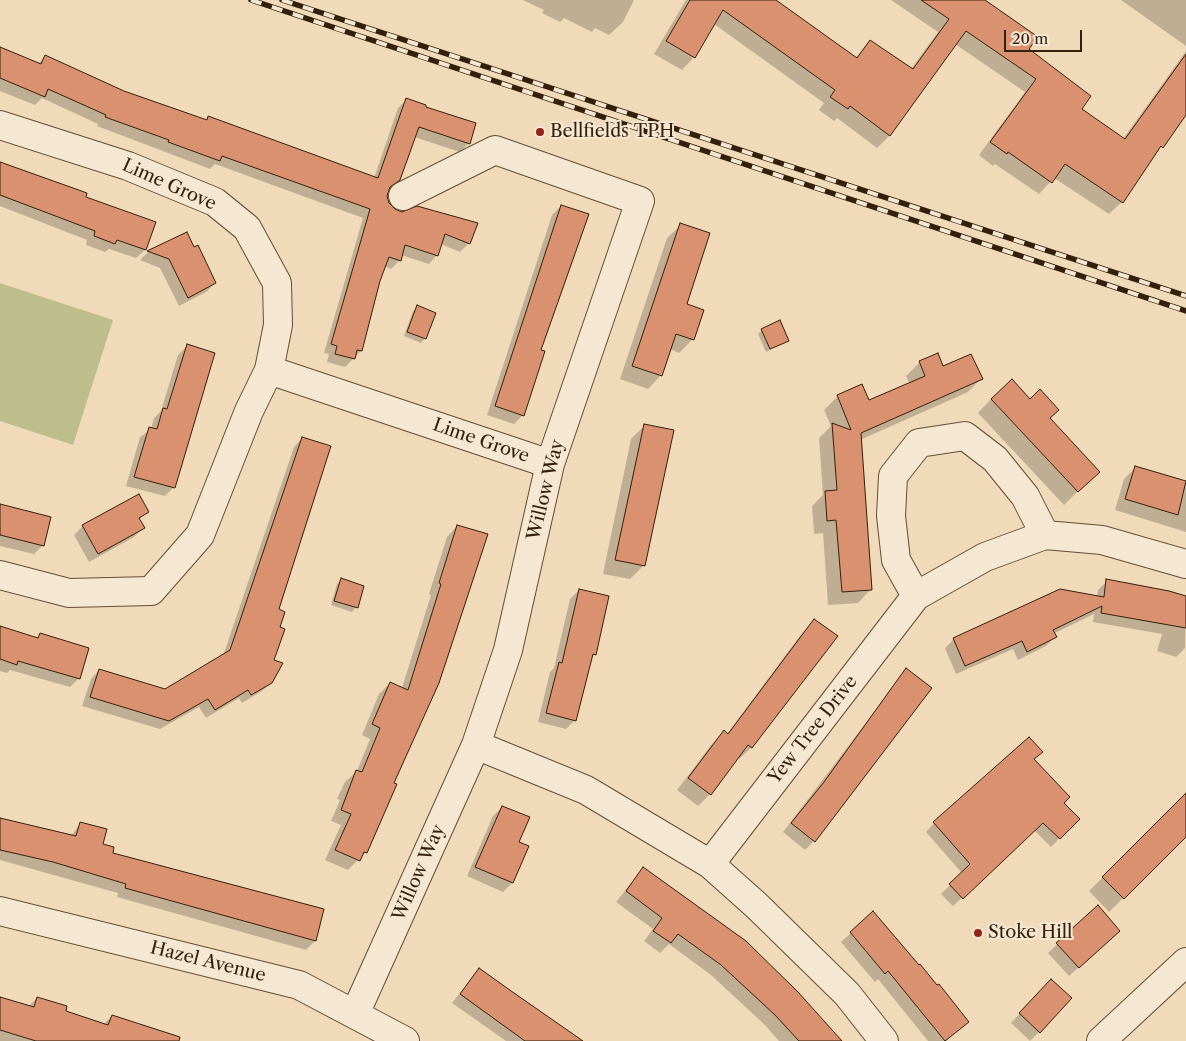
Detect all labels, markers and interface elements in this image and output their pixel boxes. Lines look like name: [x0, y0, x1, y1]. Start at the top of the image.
scale bar: [1006, 20, 1084, 52]
text: 20 m: [1012, 29, 1048, 48]
place label: Bellfields TPH: [550, 121, 674, 143]
marker: Bellfields TPH: [534, 126, 546, 138]
street label: Lime Grove: [119, 155, 219, 215]
street label: Lime Grove: [430, 414, 532, 468]
street label: Willow Way: [523, 437, 569, 543]
street label: Yew Tree Drive: [764, 671, 862, 789]
street label: Willow Way: [388, 821, 450, 925]
place label: Stoke Hill: [988, 922, 1072, 944]
marker: Stoke Hill: [972, 927, 984, 939]
street label: Hazel Avenue: [148, 937, 268, 987]

